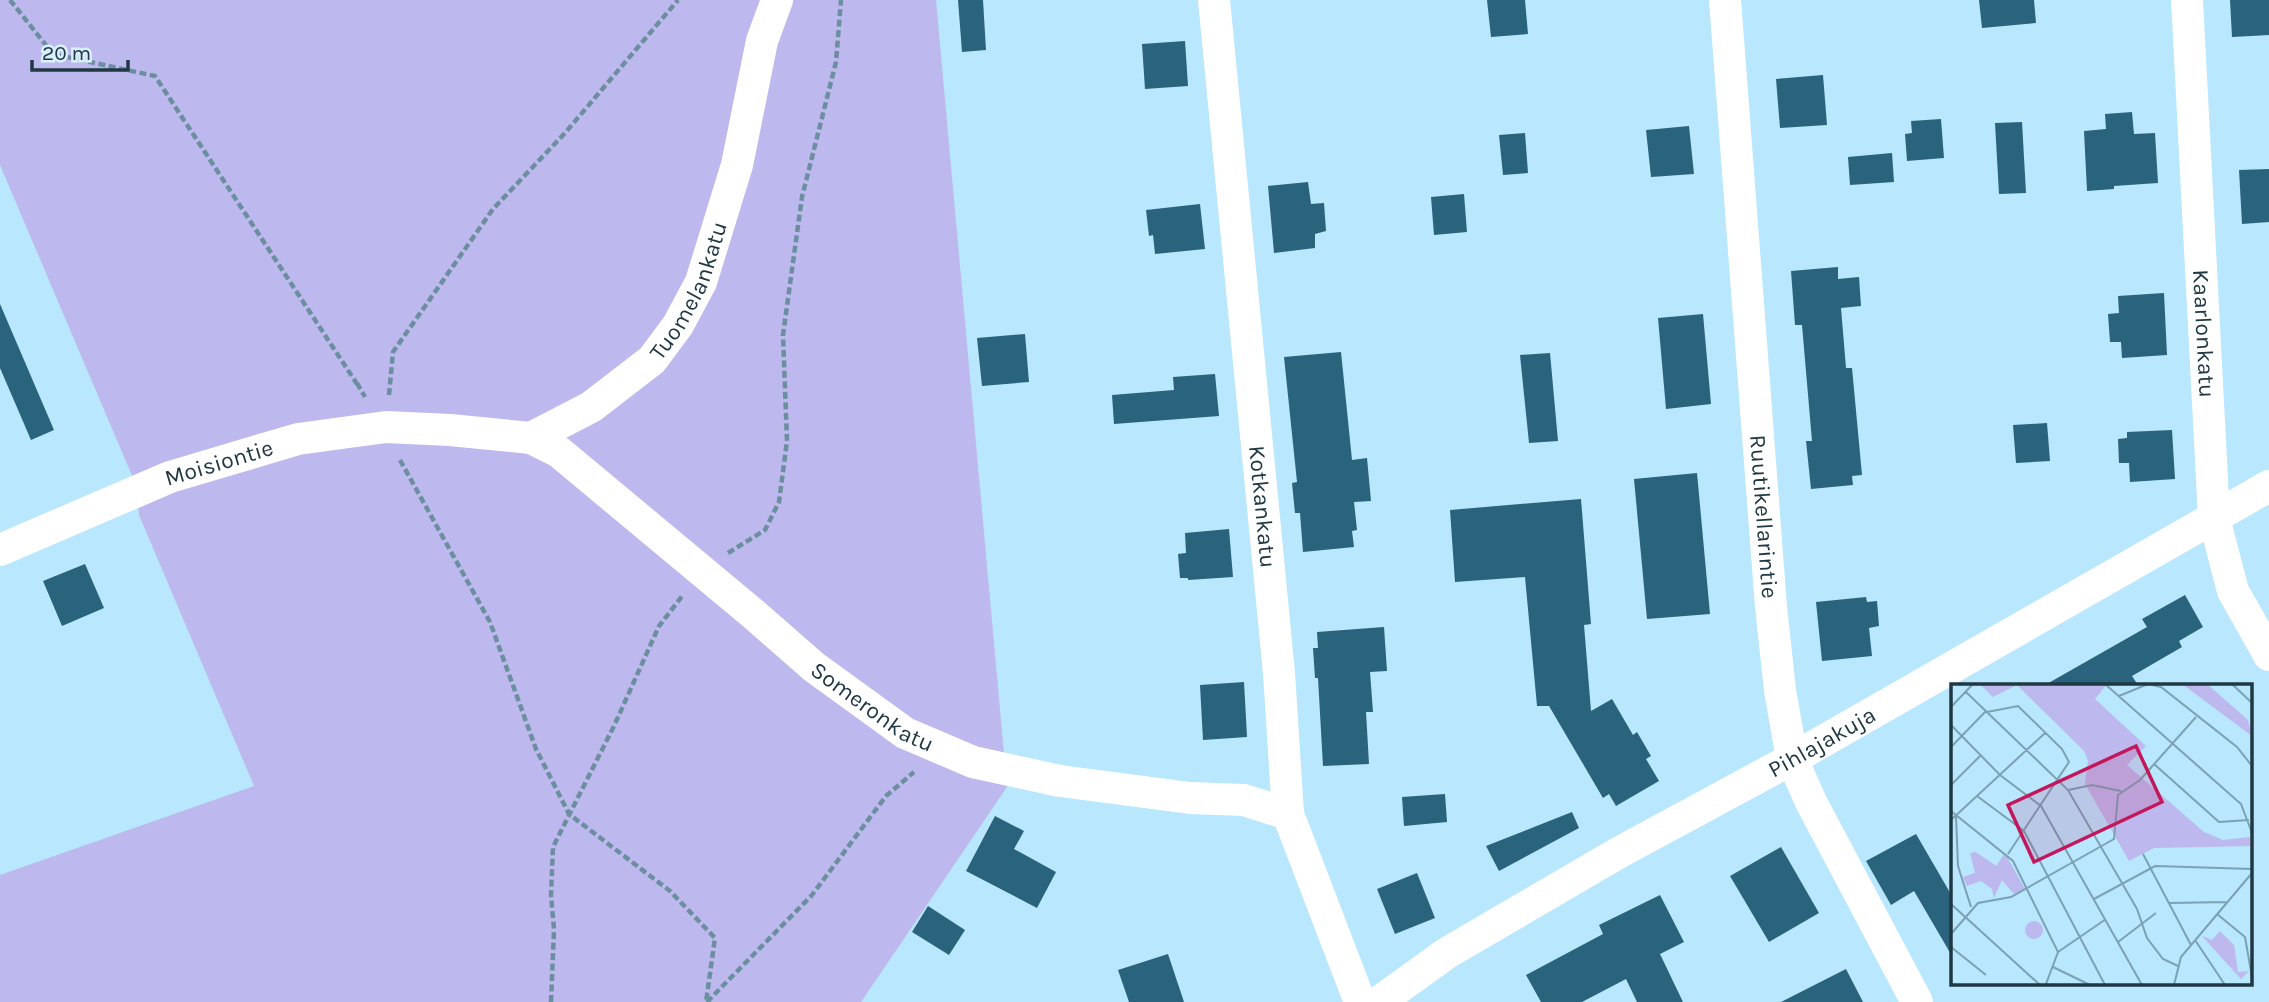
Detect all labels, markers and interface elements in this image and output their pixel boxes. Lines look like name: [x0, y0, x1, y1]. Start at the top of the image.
scale bar: [32, 28, 128, 72]
text: 20 m: [42, 41, 91, 65]
street label: Tuomelankatu: [644, 218, 733, 365]
street label: Kaarlonkatu: [2187, 269, 2221, 399]
street label: Moisiontie: [162, 434, 276, 492]
street label: Ruutikellarintie: [1744, 434, 1783, 599]
street label: Kotkankatu: [1243, 444, 1282, 569]
street label: Someronkatu: [806, 656, 938, 758]
inset map: [1951, 684, 2252, 984]
street label: Pihlajakuja: [1764, 701, 1881, 783]

